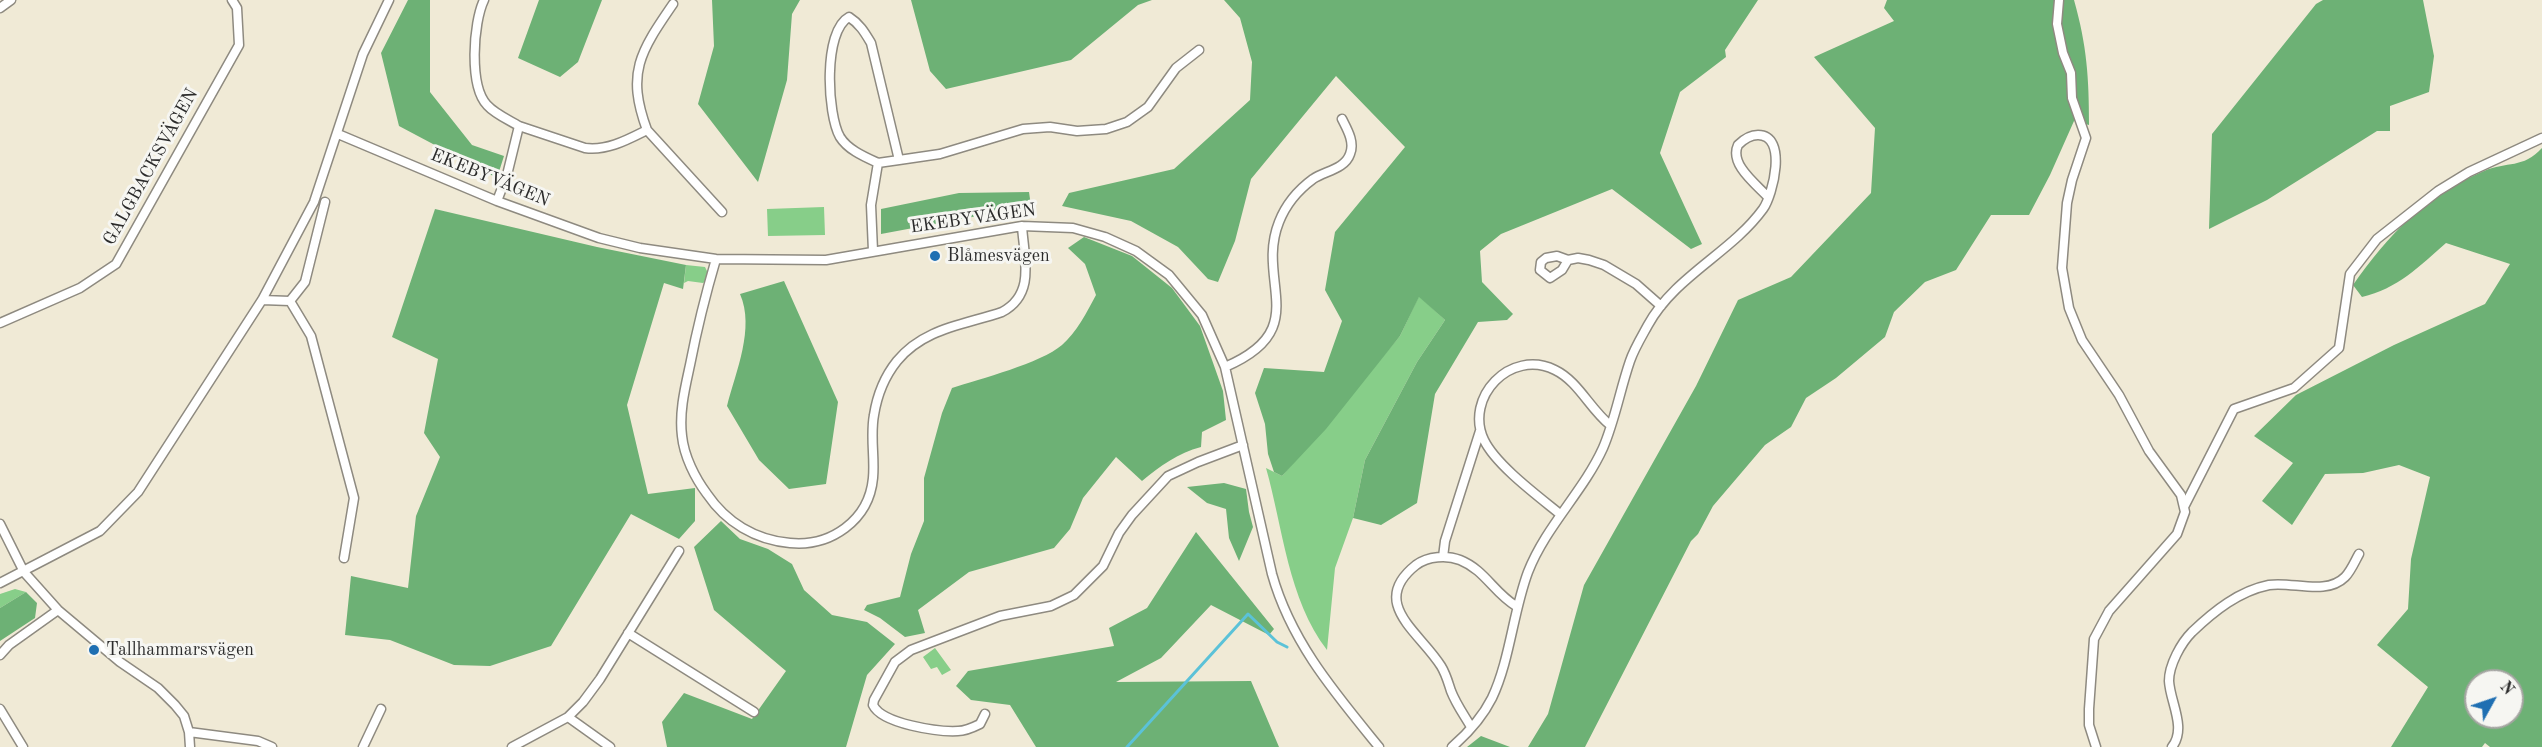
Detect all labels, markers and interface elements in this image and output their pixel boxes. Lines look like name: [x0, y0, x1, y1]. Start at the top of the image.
street label: GALGBACKSVÄGEN: [99, 85, 203, 249]
street label: EKEBYVÄGEN: [427, 144, 553, 212]
street label: EKEBYVÄGEN: [909, 199, 1037, 239]
place label: Blåmesvägen: [947, 245, 1050, 267]
marker: Blåmesvägen: [928, 249, 942, 263]
place label: Tallhammarsvägen: [106, 639, 254, 661]
marker: Tallhammarsvägen: [87, 643, 101, 657]
north arrow: [2464, 669, 2524, 729]
text: N: [2496, 679, 2516, 699]

